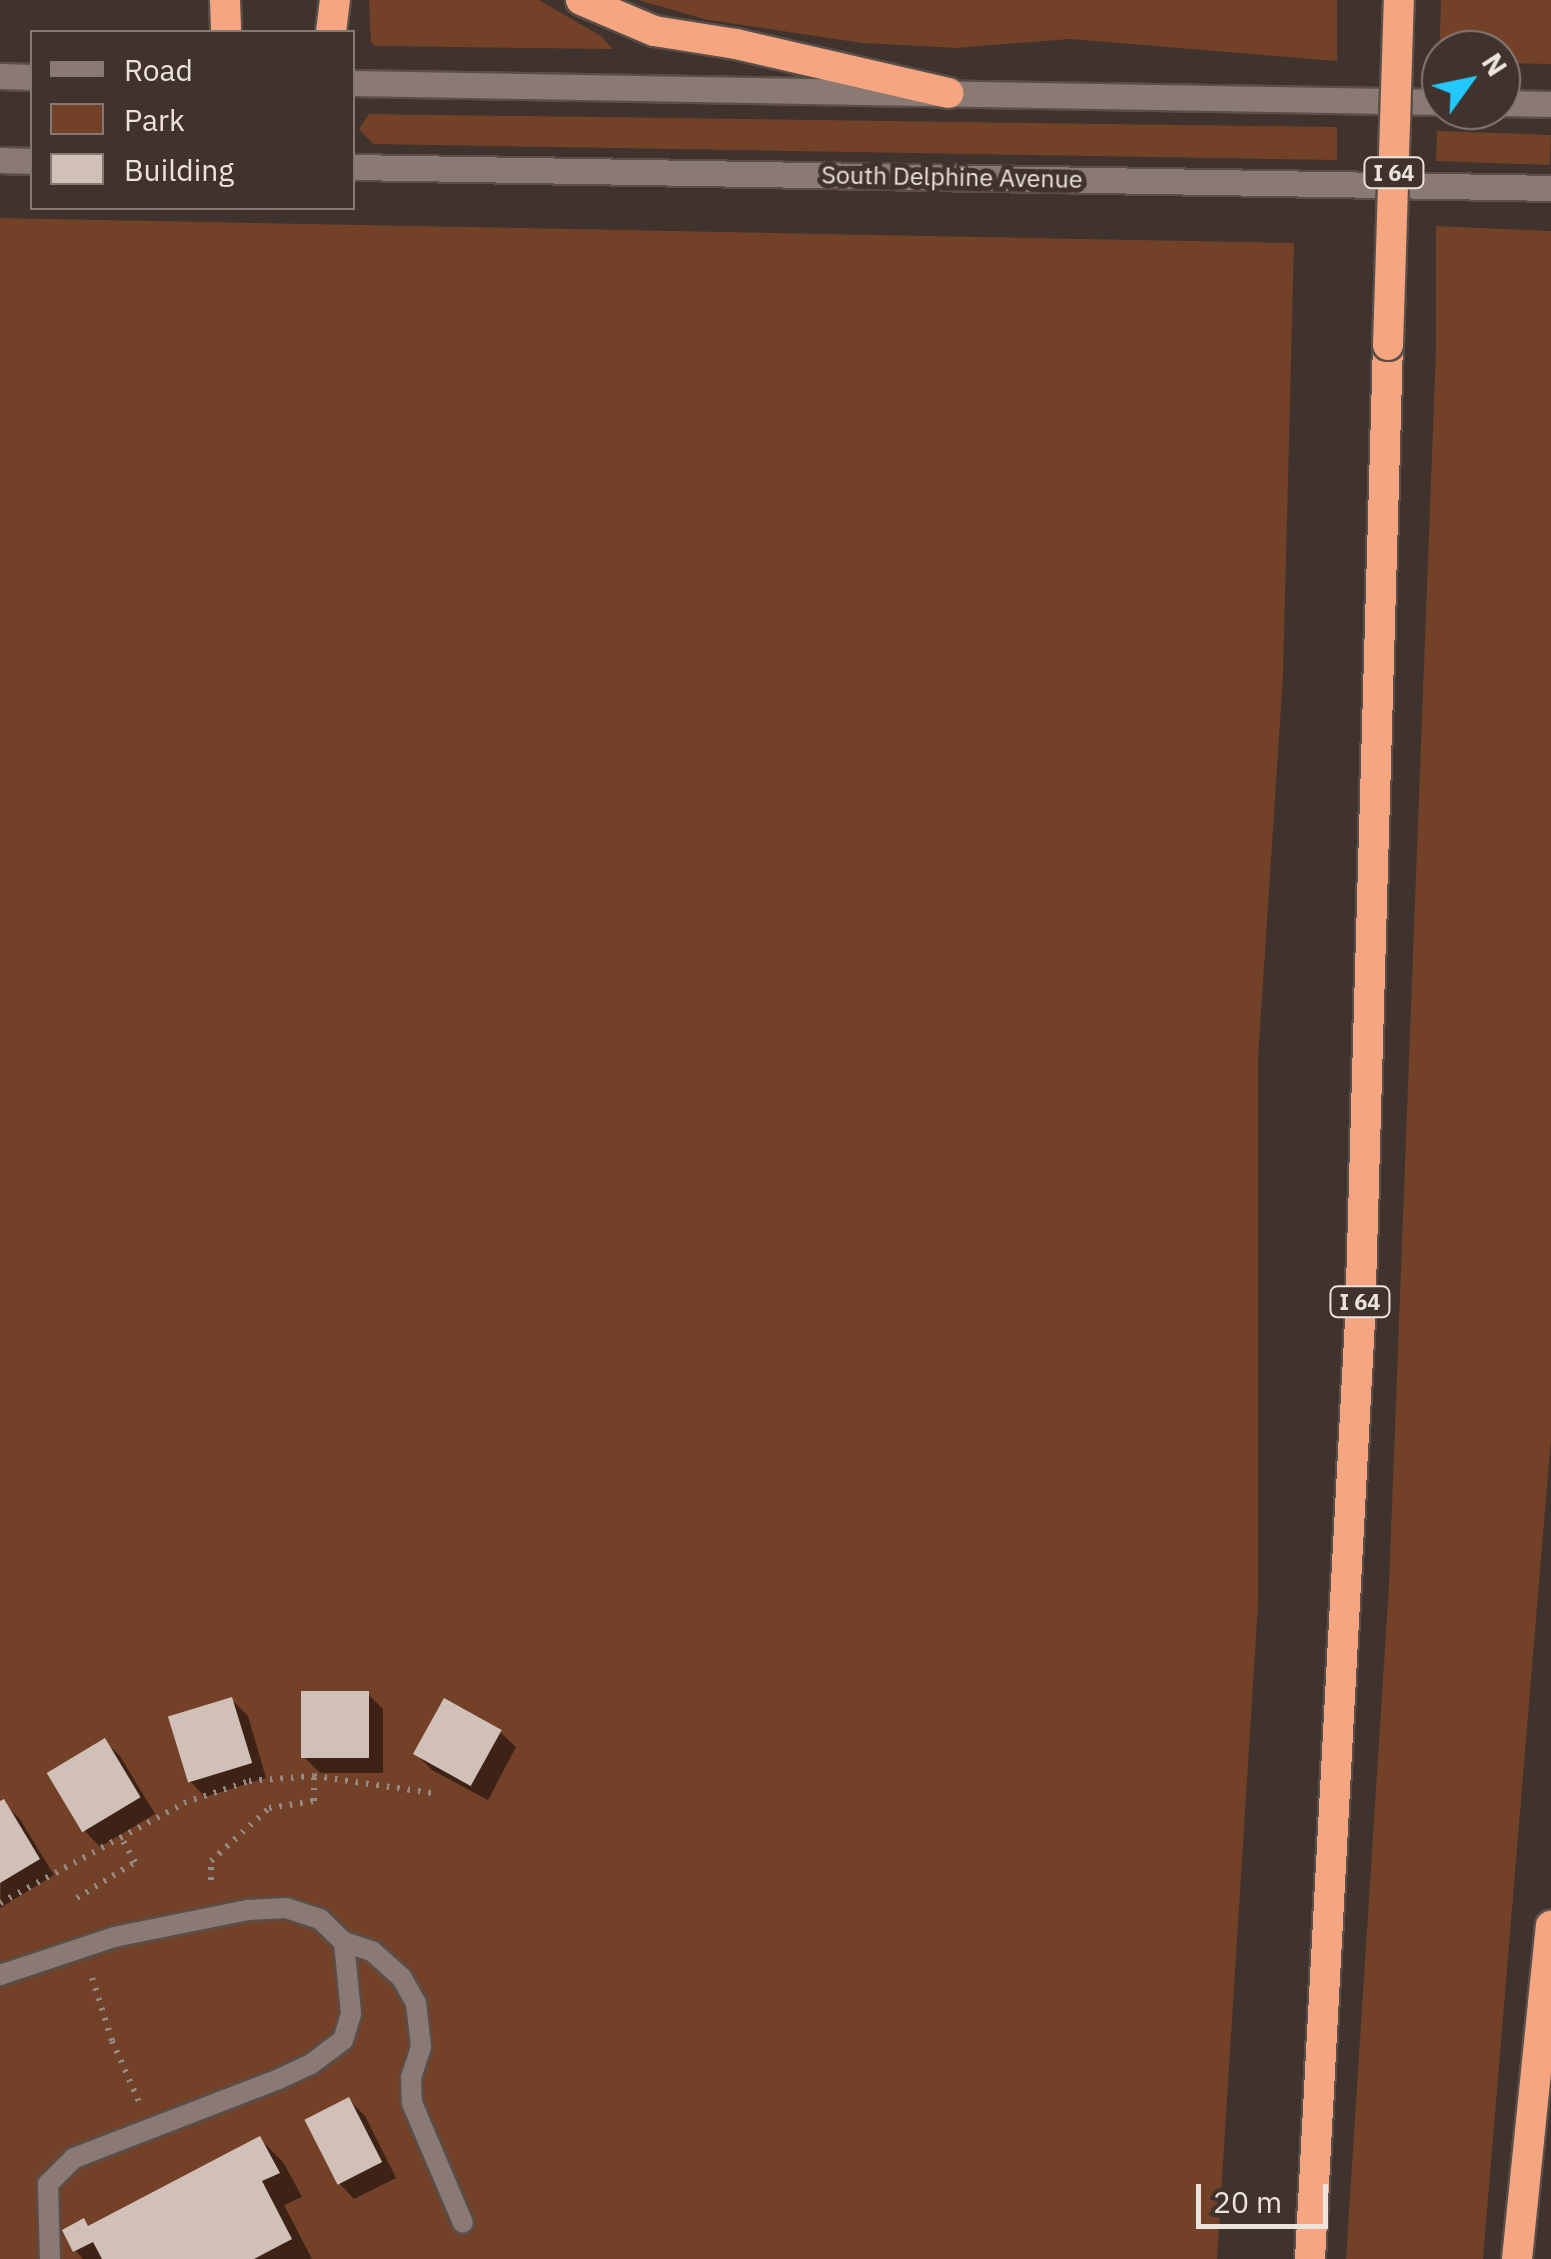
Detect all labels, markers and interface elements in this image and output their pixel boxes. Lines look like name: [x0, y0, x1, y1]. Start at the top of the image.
legend: [30, 30, 355, 210]
north arrow: [1421, 30, 1521, 130]
text: N: [1474, 46, 1516, 83]
text: Road: [124, 50, 193, 89]
text: Park: [124, 100, 185, 139]
text: Building: [124, 150, 234, 189]
road number: I 64: [1362, 156, 1426, 190]
street label: South Delphine Avenue: [821, 160, 1083, 194]
road number: I 64: [1328, 1285, 1392, 1319]
scale bar: [1201, 2164, 1334, 2226]
text: 20 m: [1213, 2182, 1282, 2221]

